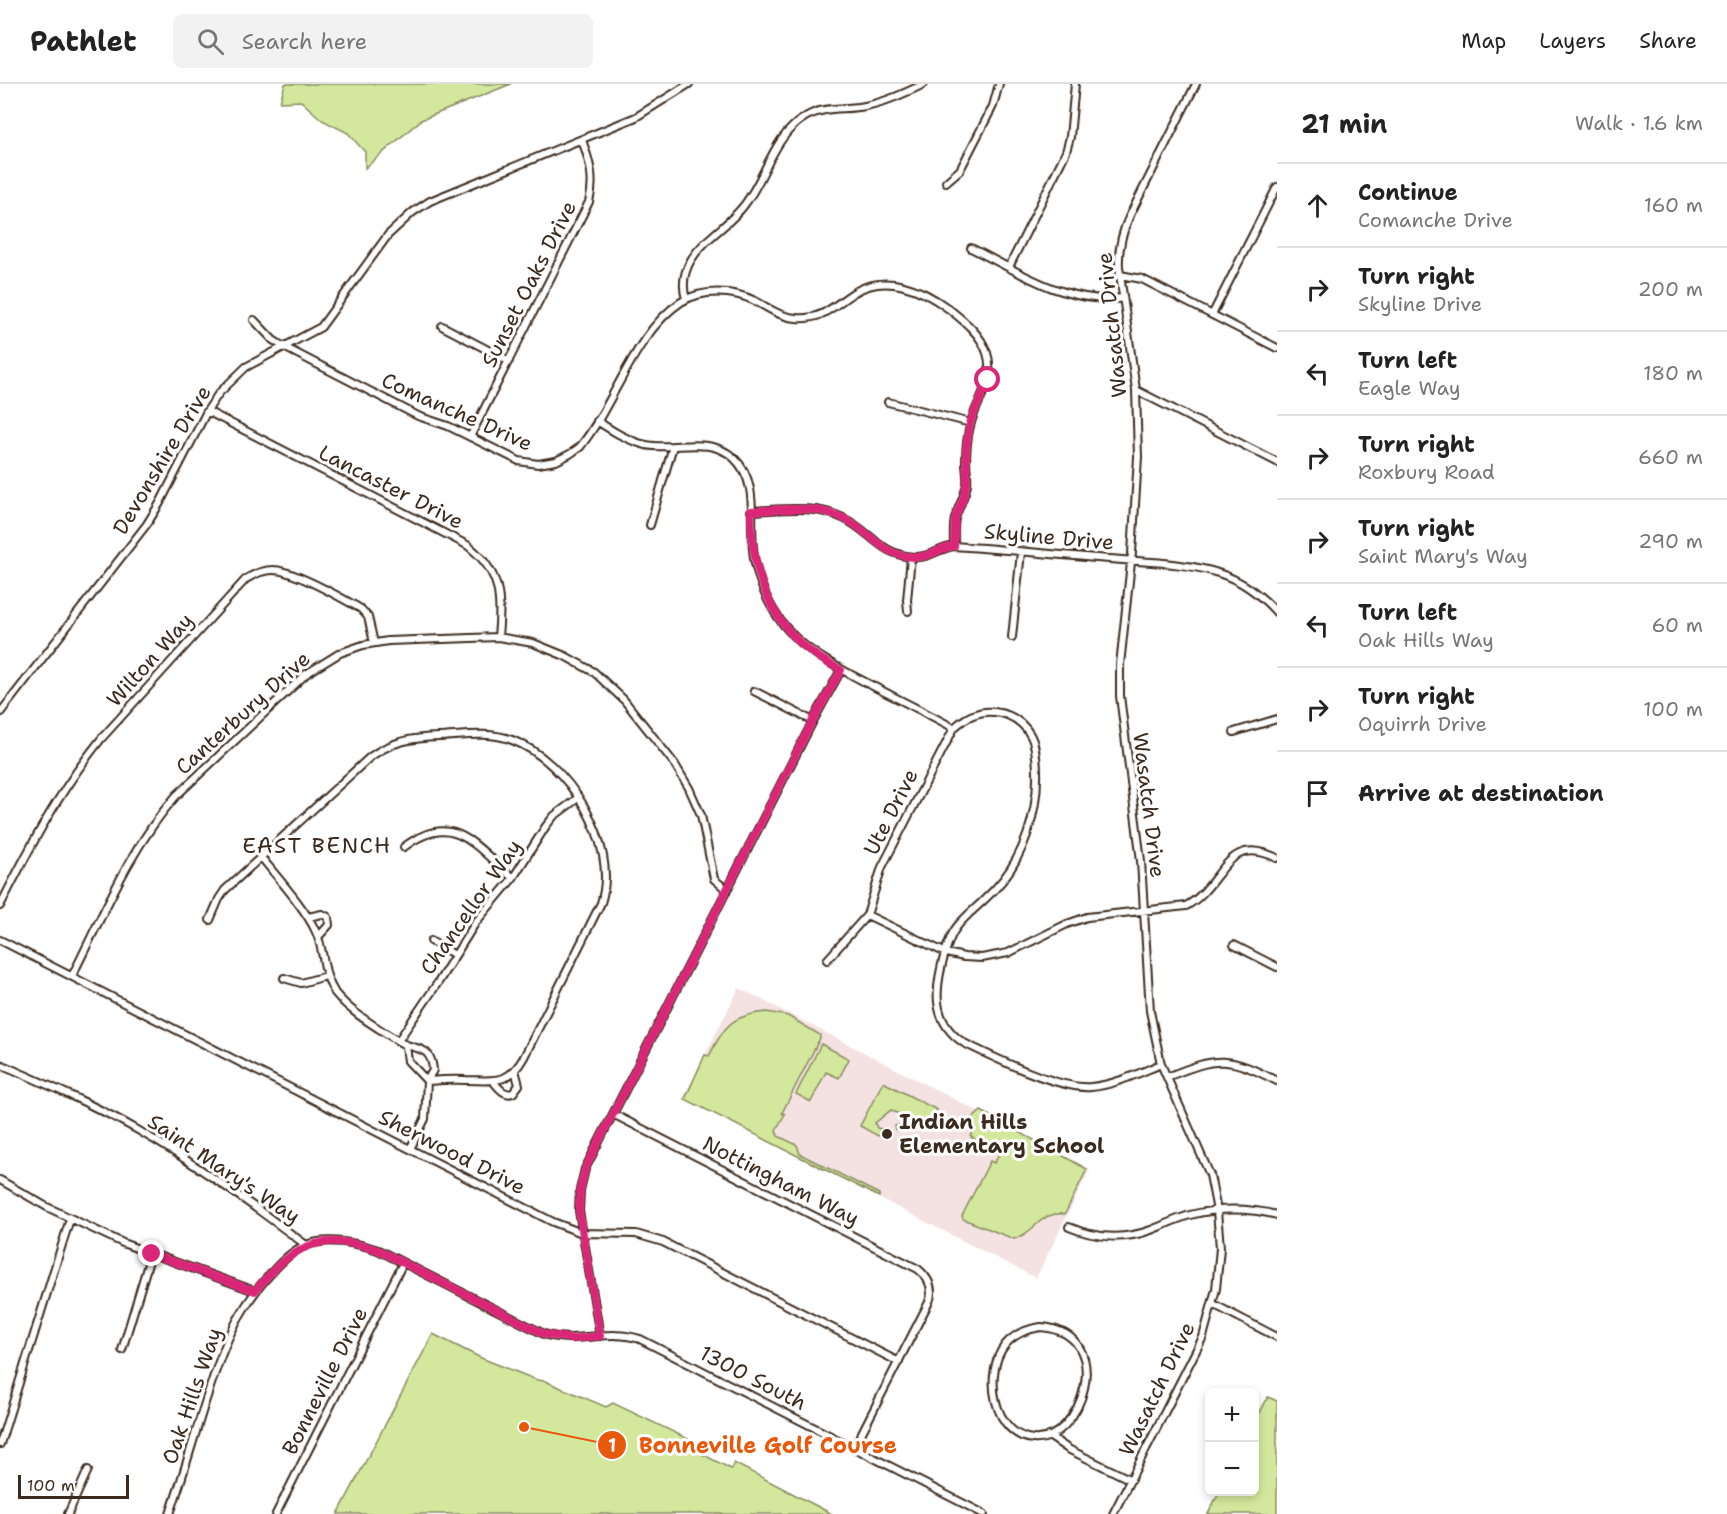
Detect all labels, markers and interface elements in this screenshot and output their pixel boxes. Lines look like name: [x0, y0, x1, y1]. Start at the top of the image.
search box: [173, 14, 593, 68]
text: Pathlet: [30, 22, 137, 60]
icon: search: [194, 25, 227, 58]
text: Search here: [242, 27, 367, 56]
text: Map: [1461, 27, 1506, 55]
text: Layers: [1539, 27, 1606, 55]
text: Share: [1639, 27, 1697, 55]
text: 21 min: [1301, 106, 1387, 141]
text: Walk · 1.6 km: [1575, 110, 1703, 136]
text: Continue: [1358, 178, 1458, 207]
icon: ahead: [1301, 189, 1334, 222]
text: 160 m: [1644, 192, 1703, 218]
street label: Sunset Oaks Drive: [475, 196, 583, 372]
text: Comanche Drive: [1358, 207, 1513, 233]
street label: Wasatch Drive: [1090, 251, 1134, 399]
text: Turn right: [1358, 262, 1475, 291]
icon: right: [1301, 273, 1334, 306]
text: 200 m: [1638, 276, 1703, 302]
text: Skyline Drive: [1358, 291, 1482, 317]
text: Turn left: [1358, 346, 1457, 375]
icon: left: [1301, 357, 1334, 390]
text: 180 m: [1643, 360, 1703, 386]
street label: Comanche Drive: [377, 366, 537, 458]
route start: [974, 366, 1000, 392]
text: Eagle Way: [1358, 375, 1460, 401]
street label: Devonshire Drive: [106, 380, 218, 540]
text: Turn right: [1358, 430, 1475, 459]
street label: Lancaster Drive: [314, 438, 468, 536]
icon: right: [1301, 441, 1334, 474]
text: 660 m: [1638, 444, 1703, 470]
text: Roxbury Road: [1358, 459, 1495, 485]
text: Turn right: [1358, 514, 1475, 543]
street label: Skyline Drive: [983, 517, 1115, 557]
icon: right: [1301, 525, 1334, 558]
text: 290 m: [1638, 528, 1703, 554]
text: Saint Mary's Way: [1358, 543, 1528, 569]
text: Turn left: [1358, 598, 1457, 627]
street label: Wilton Way: [100, 607, 200, 713]
icon: left: [1301, 609, 1334, 642]
text: 60 m: [1651, 612, 1703, 638]
text: Oak Hills Way: [1358, 627, 1494, 653]
street label: Canterbury Drive: [170, 645, 316, 781]
text: Turn right: [1358, 682, 1475, 711]
icon: right: [1301, 693, 1334, 726]
text: 100 m: [1643, 696, 1703, 722]
text: Oquirrh Drive: [1358, 711, 1487, 737]
street label: Wasatch Drive: [1126, 731, 1172, 879]
street label: Ute Drive: [857, 764, 925, 860]
icon: arrive: [1301, 777, 1334, 810]
text: Arrive at destination: [1358, 779, 1604, 808]
district label: EAST BENCH: [242, 831, 392, 860]
street label: Chancellor Way: [414, 834, 528, 980]
street label: Sherwood Drive: [374, 1103, 530, 1201]
street label: Saint Mary's Way: [142, 1108, 306, 1230]
place label: Indian Hills Elementary School: [899, 1108, 1104, 1160]
marker: Indian Hills Elementary School: [880, 1127, 894, 1141]
street label: Nottingham Way: [698, 1129, 864, 1233]
route end: [138, 1240, 164, 1266]
street label: Bonneville Drive: [276, 1302, 374, 1460]
street label: Wasatch Drive: [1112, 1317, 1202, 1461]
street label: Oak Hills Way: [156, 1324, 228, 1468]
street label: 1300 South: [695, 1339, 811, 1417]
map controls: [1205, 1388, 1259, 1496]
button: +: [1205, 1388, 1259, 1442]
callout: Bonneville Golf Course: [597, 1425, 909, 1465]
text: Bonneville Golf Course: [639, 1431, 897, 1460]
text: 1: [608, 1434, 616, 1458]
button: −: [1205, 1442, 1259, 1496]
scale bar: [18, 1472, 129, 1500]
text: 100 m: [27, 1475, 75, 1496]

